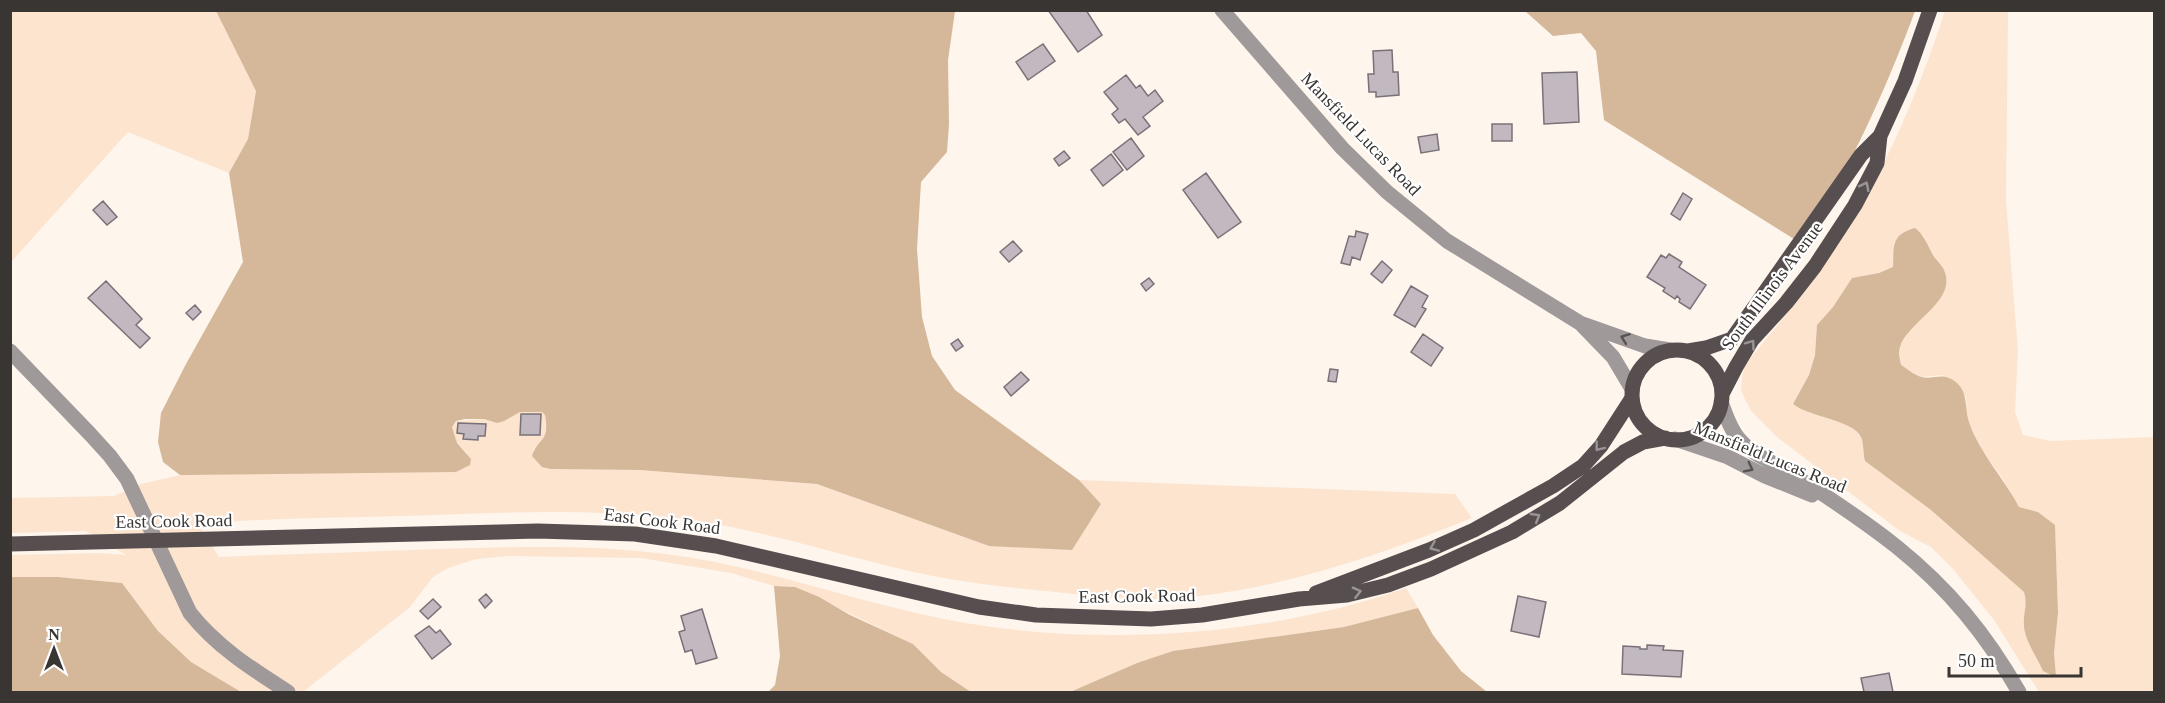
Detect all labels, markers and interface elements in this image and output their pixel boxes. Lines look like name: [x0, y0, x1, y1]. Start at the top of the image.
street label: Mansfield Lucas Road: [1297, 68, 1425, 200]
one-way arrow: [1858, 182, 1869, 193]
street label: South Illinois Avenue: [1717, 218, 1827, 354]
one-way arrow: [1620, 333, 1631, 345]
one-way arrow: [1744, 339, 1755, 350]
street label: Mansfield Lucas Road: [1691, 417, 1849, 497]
one-way arrow: [1596, 440, 1607, 451]
one-way arrow: [1743, 461, 1754, 472]
street label: East Cook Road: [603, 504, 721, 538]
street label: East Cook Road: [115, 510, 233, 532]
one-way arrow: [1530, 513, 1540, 525]
one-way arrow: [1430, 540, 1441, 552]
street label: East Cook Road: [1078, 585, 1196, 607]
one-way arrow: [1352, 587, 1362, 600]
north arrow: [24, 619, 84, 679]
text: N: [48, 626, 60, 643]
scale bar: [1949, 640, 2081, 678]
text: 50 m: [1958, 651, 1995, 671]

